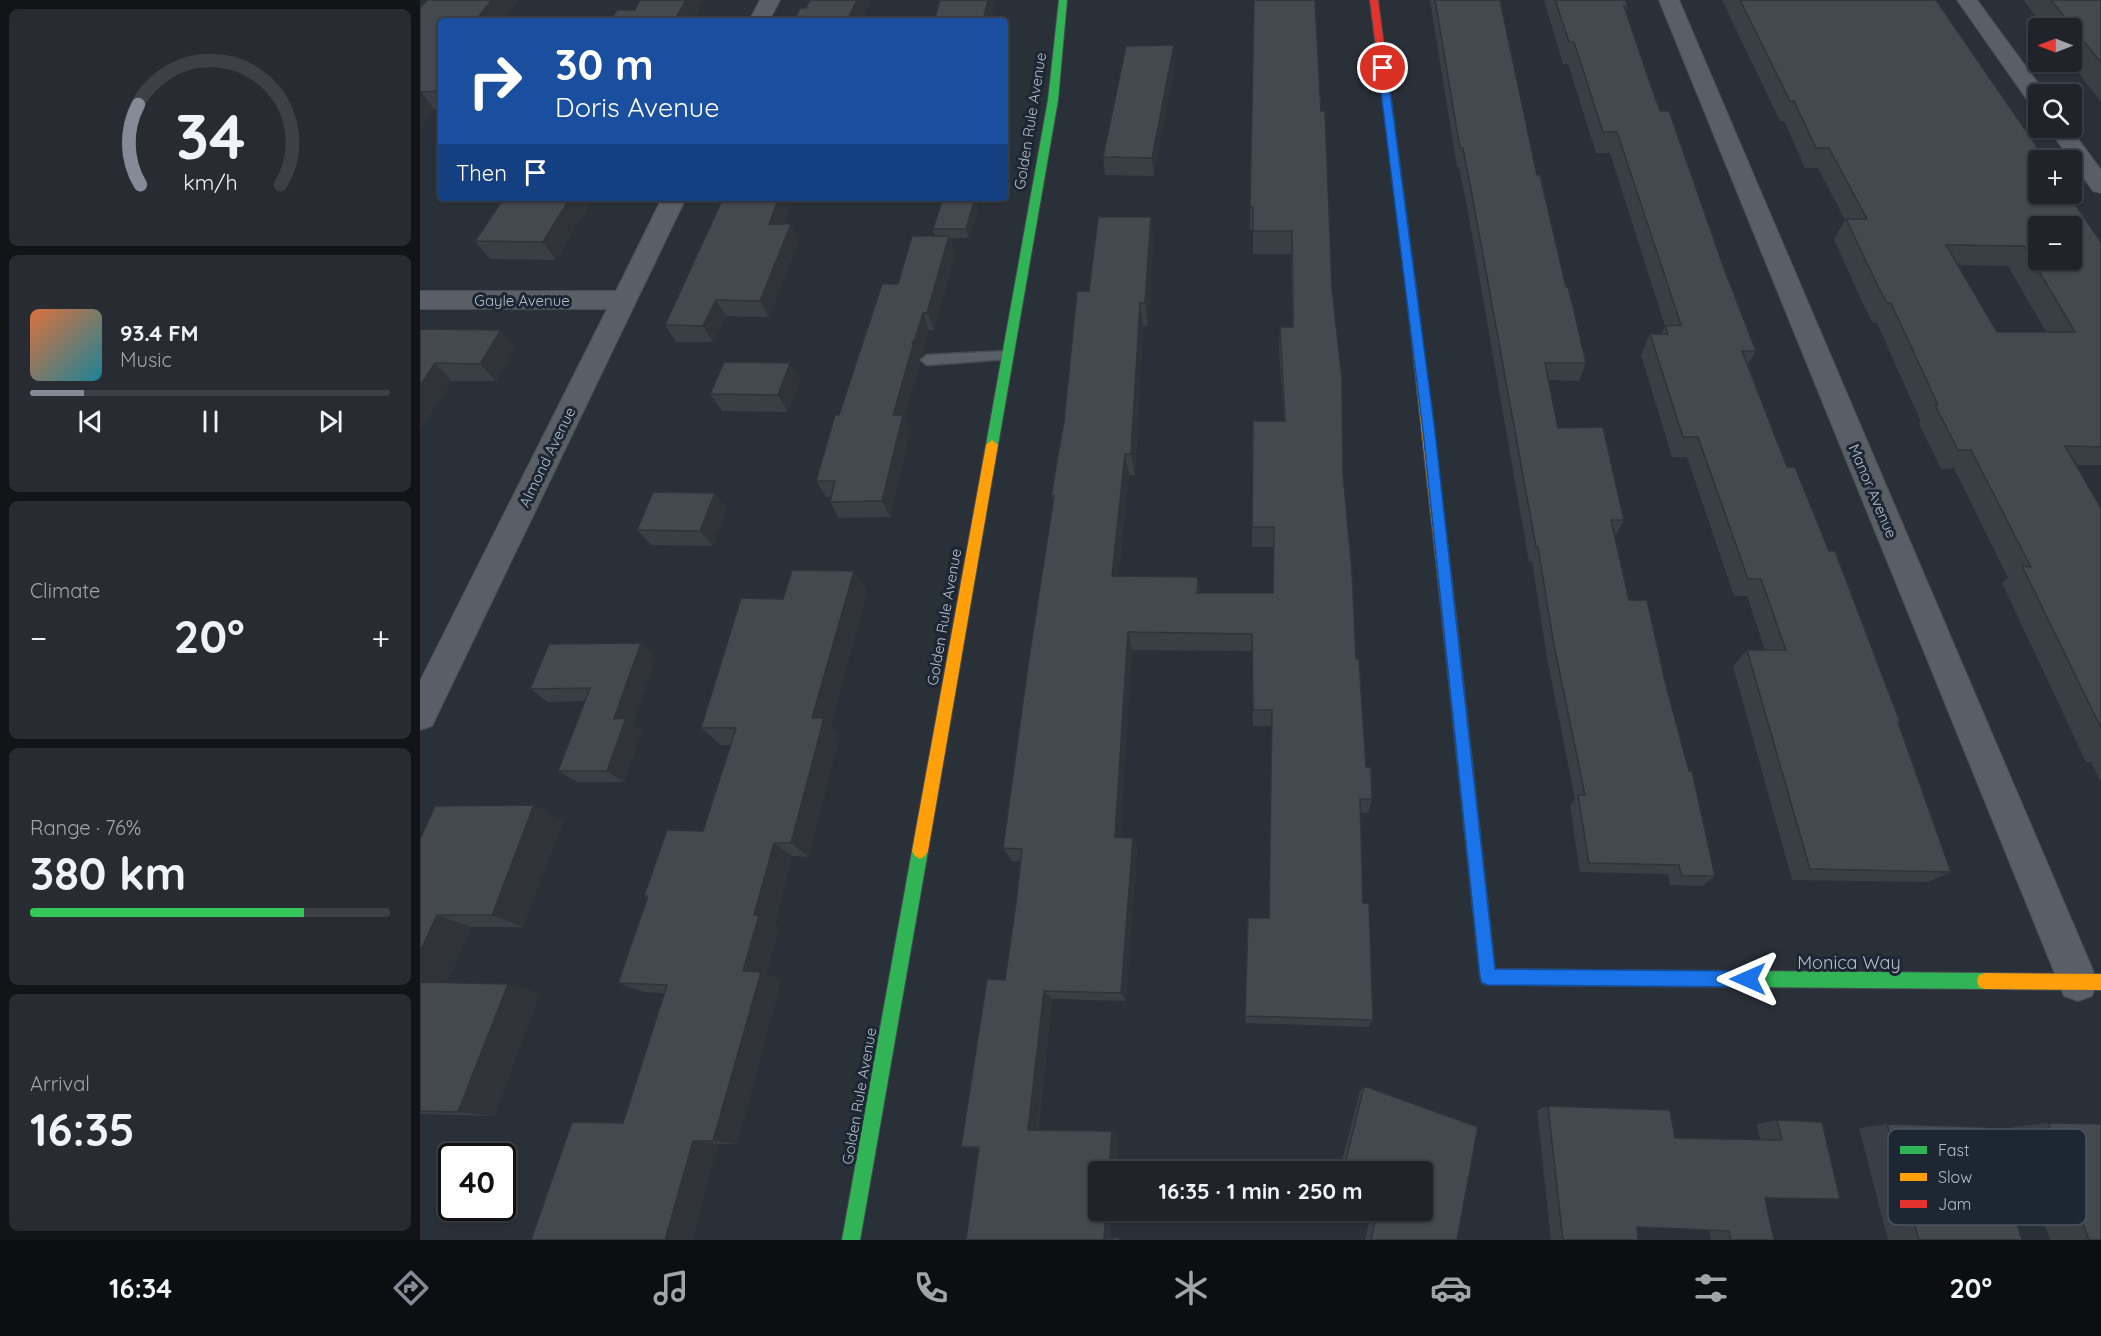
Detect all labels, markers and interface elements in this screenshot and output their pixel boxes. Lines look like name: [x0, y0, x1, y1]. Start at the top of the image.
north arrow: [2028, 18, 2082, 72]
map controls: [2028, 18, 2082, 270]
text: 30 m: [555, 38, 654, 91]
icon: right: [456, 42, 534, 120]
pin: [1357, 42, 1408, 93]
street label: Golden Rule Avenue: [1010, 51, 1050, 191]
icon: arrive: [1366, 51, 1399, 84]
button: search: [2028, 84, 2082, 138]
text: Doris Avenue: [555, 90, 719, 124]
text: 34: [175, 97, 245, 175]
button: +: [2028, 150, 2082, 204]
icon: arrive: [519, 156, 552, 189]
text: Then: [456, 159, 507, 187]
text: km/h: [183, 169, 237, 195]
button: −: [2028, 216, 2082, 270]
street label: Gayle Avenue: [474, 291, 570, 310]
text: 93.4 FM: [120, 319, 199, 347]
text: Music: [120, 347, 172, 372]
street label: Almond Avenue: [515, 404, 579, 510]
icon: previous: [74, 405, 107, 438]
icon: pause: [194, 405, 227, 438]
icon: next: [314, 405, 347, 438]
street label: Manor Avenue: [1845, 441, 1901, 541]
street label: Golden Rule Avenue: [923, 547, 965, 687]
text: Climate: [30, 578, 100, 603]
text: 20°: [174, 608, 245, 664]
text: −: [30, 617, 47, 658]
text: +: [371, 617, 390, 658]
text: Range · 76%: [30, 815, 141, 840]
text: 380 km: [30, 845, 186, 901]
position arrow: [1716, 947, 1780, 1011]
street label: Monica Way: [1797, 951, 1901, 974]
street label: Golden Rule Avenue: [838, 1026, 880, 1166]
text: Arrival: [30, 1071, 90, 1096]
text: 16:35: [30, 1101, 135, 1157]
legend: [1888, 1129, 2086, 1225]
text: Fast: [1938, 1140, 1969, 1160]
speed limit sign: 40: [438, 1143, 516, 1221]
text: Slow: [1938, 1167, 1972, 1187]
text: 16:35 · 1 min · 250 m: [1158, 1177, 1363, 1205]
text: Jam: [1938, 1194, 1971, 1214]
icon: directions: [390, 1267, 432, 1309]
icon: music: [650, 1267, 692, 1309]
icon: phone: [910, 1267, 952, 1309]
icon: climate: [1170, 1267, 1212, 1309]
icon: car: [1430, 1267, 1472, 1309]
icon: filters: [1690, 1267, 1732, 1309]
text: 16:34: [109, 1271, 172, 1305]
text: 20°: [1949, 1271, 1992, 1305]

